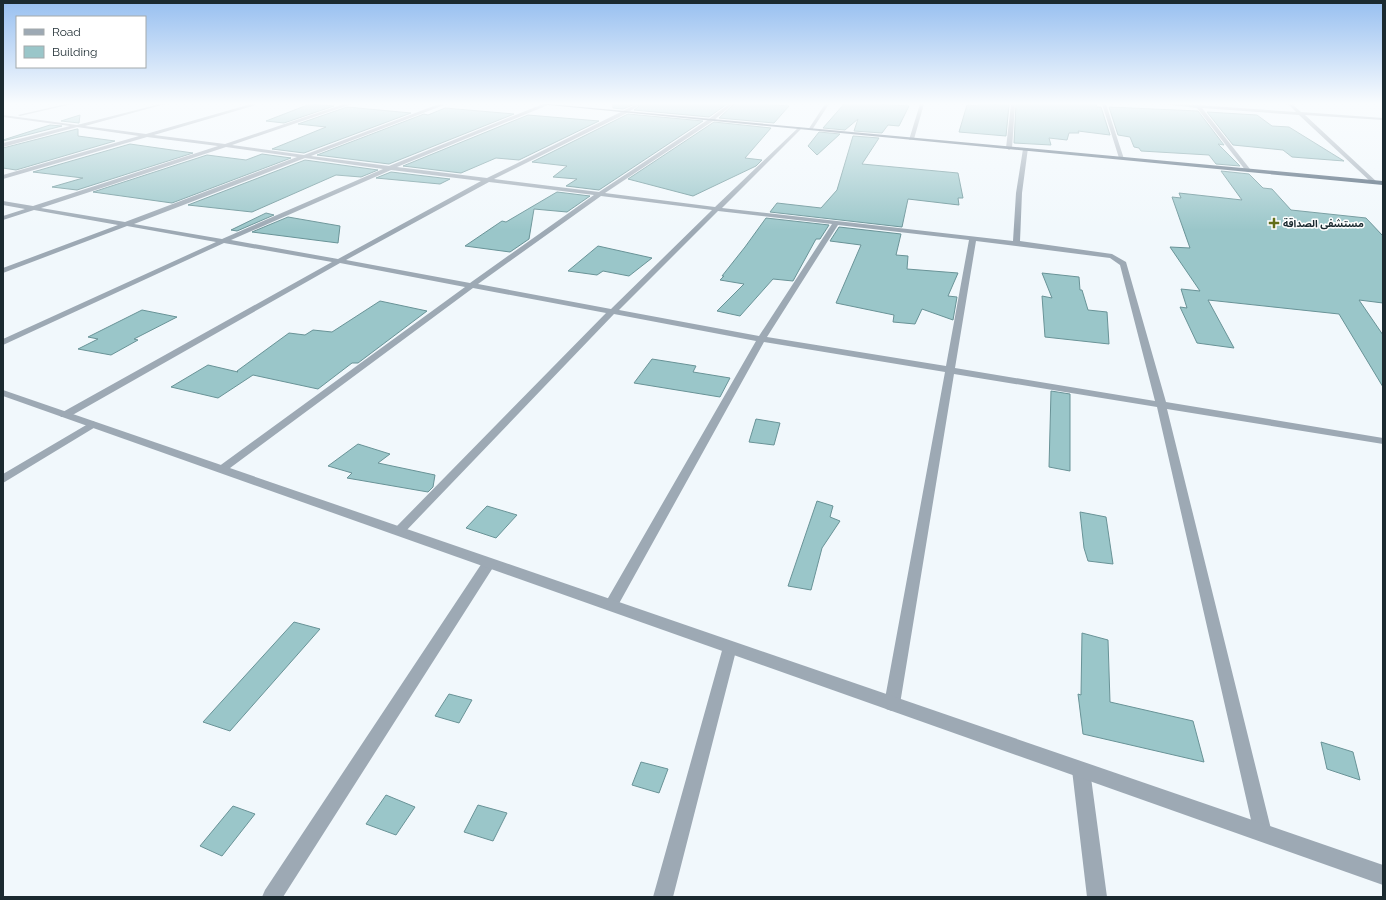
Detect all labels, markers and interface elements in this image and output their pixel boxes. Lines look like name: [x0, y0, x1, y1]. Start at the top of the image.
legend: [16, 16, 146, 68]
text: Road: [52, 25, 81, 39]
text: Building: [52, 45, 98, 59]
marker: مستشفى الصداقة: [1268, 217, 1280, 229]
place label: مستشفى الصداقة: [1283, 217, 1364, 230]

